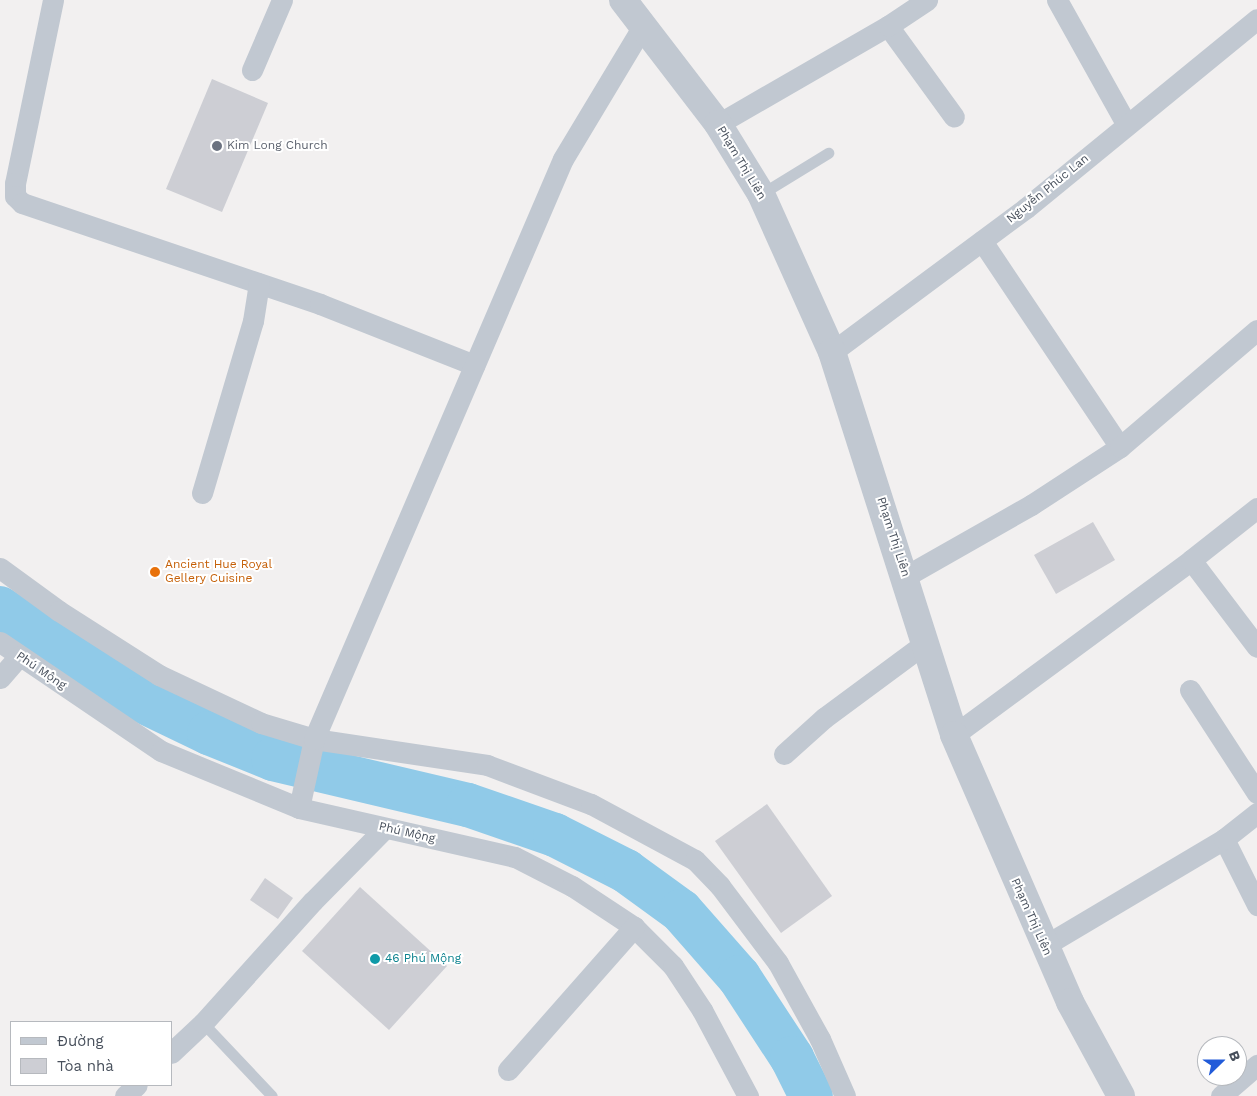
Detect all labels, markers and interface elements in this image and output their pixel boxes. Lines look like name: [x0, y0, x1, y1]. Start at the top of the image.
street label: Phạm Thị Liên: [713, 124, 769, 202]
place label: Kim Long Church: [227, 139, 328, 153]
marker: Kim Long Church: [211, 140, 223, 152]
street label: Nguyễn Phúc Lan: [1004, 151, 1092, 227]
street label: Phạm Thị Liên: [873, 495, 913, 579]
place label: Ancient Hue Royal Gellery Cuisine: [165, 558, 272, 586]
marker: Ancient Hue Royal Gellery Cuisine: [149, 566, 161, 578]
street label: Phú Mộng: [13, 649, 69, 693]
street label: Phú Mộng: [377, 820, 437, 846]
street label: Phạm Thị Liên: [1007, 876, 1055, 958]
place label: 46 Phú Mộng: [385, 952, 461, 966]
marker: 46 Phú Mộng: [369, 953, 381, 965]
legend: [10, 1021, 172, 1086]
text: Đường: [57, 1032, 104, 1050]
north arrow: [1197, 1036, 1247, 1086]
text: B: [1226, 1048, 1244, 1063]
text: Tòa nhà: [57, 1057, 114, 1075]

